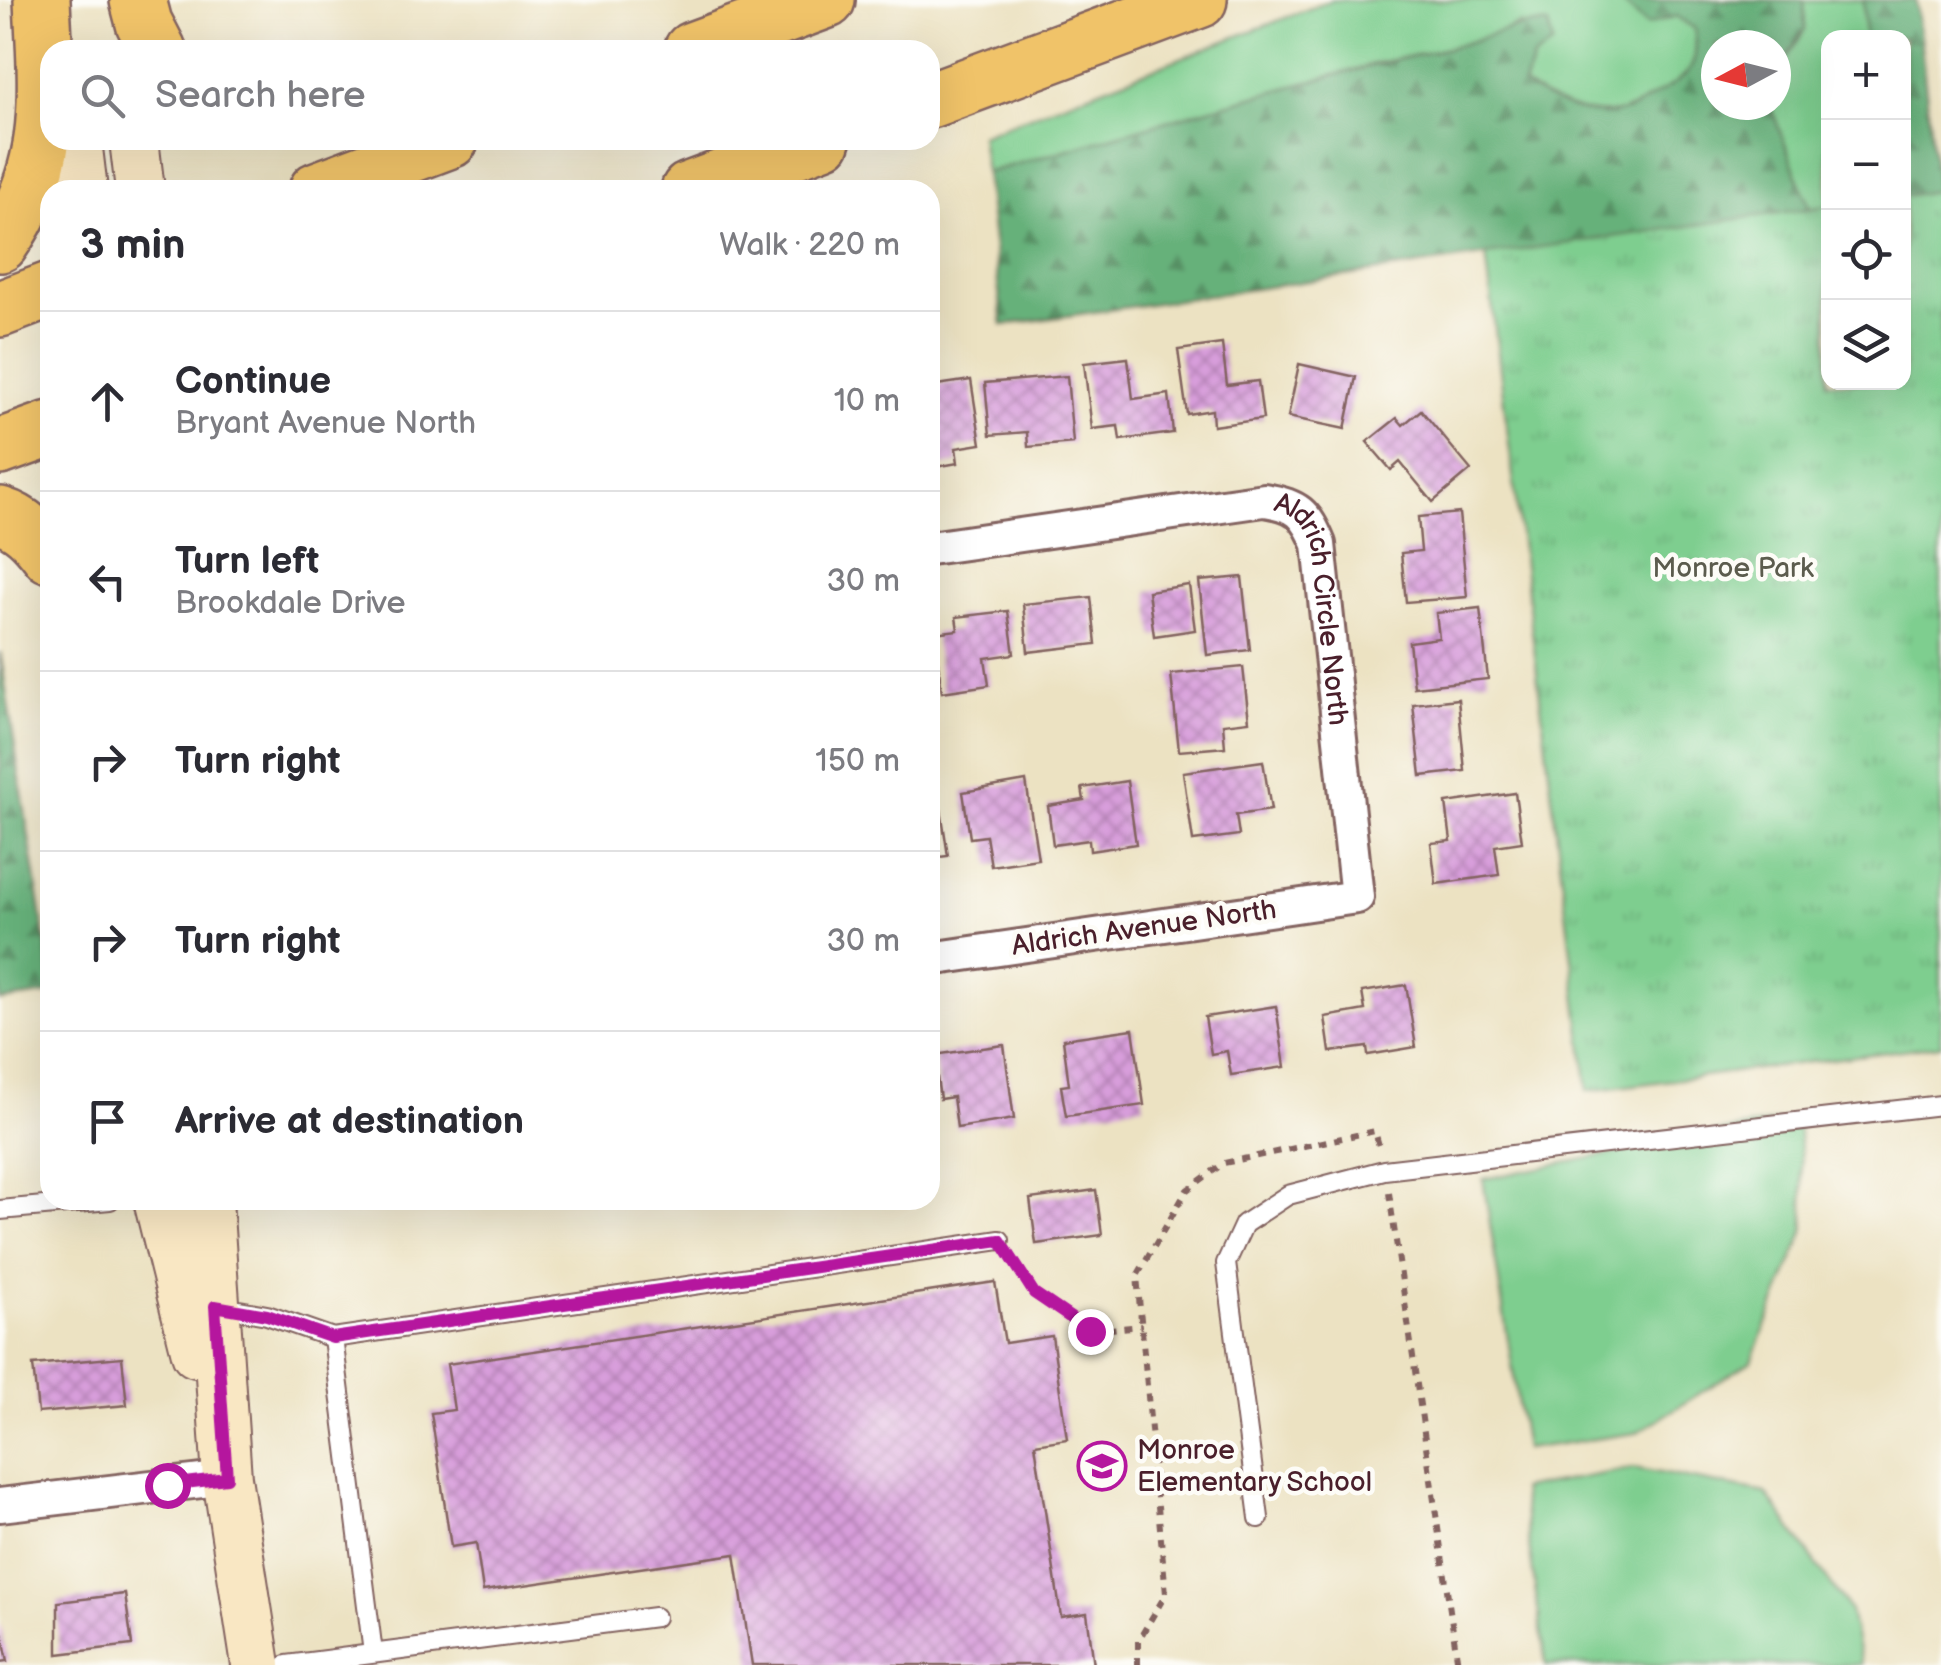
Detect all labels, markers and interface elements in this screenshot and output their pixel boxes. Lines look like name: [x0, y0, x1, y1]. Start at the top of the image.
north arrow: [1701, 30, 1791, 120]
map controls: [1821, 30, 1911, 390]
button: +: [1821, 30, 1911, 120]
search box: [40, 40, 940, 150]
icon: search: [75, 68, 130, 123]
text: Search here: [155, 73, 366, 118]
button: −: [1821, 120, 1911, 210]
button: locate: [1821, 210, 1911, 300]
text: 3 min: [80, 220, 185, 271]
text: Walk · 220 m: [719, 226, 900, 265]
button: layers: [1821, 300, 1911, 390]
text: Continue: [175, 359, 331, 404]
icon: ahead: [80, 374, 135, 429]
text: 10 m: [834, 382, 900, 421]
text: Bryant Avenue North: [175, 404, 476, 443]
street label: Aldrich Circle North: [1270, 486, 1355, 727]
text: Turn left: [175, 539, 319, 584]
park label: Monroe Park: [1652, 552, 1814, 585]
icon: left: [80, 554, 135, 609]
text: 30 m: [826, 562, 900, 601]
text: Brookdale Drive: [175, 584, 406, 623]
icon: right: [80, 734, 135, 789]
text: Turn right: [175, 739, 340, 784]
text: 150 m: [815, 742, 900, 781]
street label: Aldrich Avenue North: [1010, 893, 1278, 963]
icon: right: [80, 914, 135, 969]
text: Turn right: [175, 919, 340, 964]
text: 30 m: [826, 922, 900, 961]
icon: arrive: [80, 1094, 135, 1149]
text: Arrive at destination: [175, 1099, 524, 1144]
route end: [1068, 1309, 1114, 1355]
place label: Monroe Elementary School: [1137, 1434, 1372, 1499]
school or university icon: Monroe Elementary School: [1076, 1440, 1128, 1492]
route start: [145, 1463, 191, 1509]

